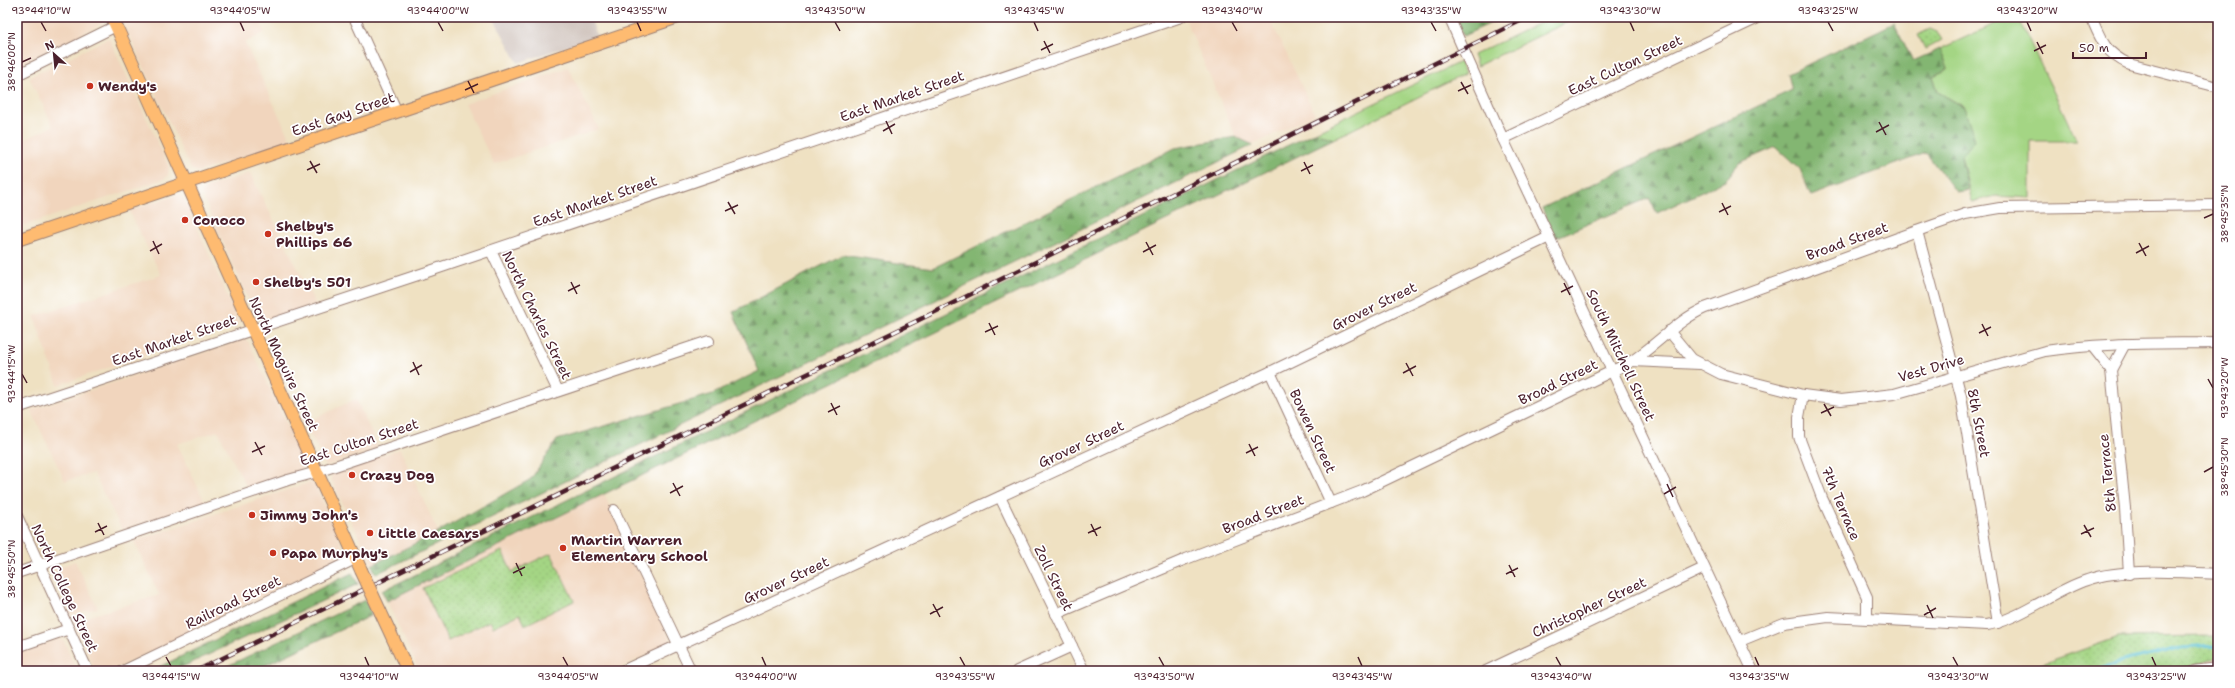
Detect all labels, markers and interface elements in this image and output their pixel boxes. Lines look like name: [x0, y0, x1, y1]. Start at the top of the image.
text: 93°44'10"W: [11, 4, 71, 17]
text: 93°44'05"W: [209, 4, 271, 17]
text: 93°44'00"W: [407, 4, 470, 17]
text: 93°43'55"W: [607, 4, 667, 17]
text: 93°43'50"W: [804, 4, 866, 17]
text: 93°43'45"W: [1004, 4, 1065, 17]
text: 93°43'40"W: [1201, 4, 1263, 17]
text: 93°43'35"W: [1401, 4, 1462, 17]
text: 93°43'30"W: [1599, 4, 1661, 17]
text: 93°43'25"W: [1798, 4, 1859, 17]
text: 93°43'20"W: [1996, 4, 2058, 17]
street label: East Culton Street: [1565, 31, 1685, 99]
text: 38°46'00"N: [5, 32, 18, 92]
north arrow: [34, 34, 74, 74]
scale bar: [2073, 34, 2146, 60]
text: N: [42, 37, 57, 54]
text: 50 m: [2079, 40, 2109, 56]
street label: East Market Street: [838, 66, 966, 126]
place label: Wendy's: [98, 77, 157, 95]
marker: Wendy's: [85, 81, 95, 91]
street label: East Gay Street: [289, 88, 397, 140]
street label: East Market Street: [531, 171, 659, 231]
text: 38°45'35"N: [2218, 185, 2231, 243]
place label: Conoco: [193, 211, 245, 229]
marker: Conoco: [180, 215, 190, 225]
place label: Shelby's Phillips 66: [276, 217, 353, 251]
street label: Broad Street: [1804, 218, 1890, 264]
marker: Shelby's Phillips 66: [263, 229, 273, 239]
street label: North Charles Street: [498, 248, 576, 382]
place label: Shelby's 501: [264, 273, 351, 291]
marker: Shelby's 501: [251, 277, 261, 287]
street label: Grover Street: [1329, 278, 1419, 334]
street label: South Mitchell Street: [1582, 286, 1660, 424]
street label: North Maguire Street: [245, 294, 323, 434]
street label: East Market Street: [110, 310, 238, 370]
text: 93°44'15"W: [5, 344, 18, 403]
street label: Vest Drive: [1896, 350, 1966, 386]
street label: Broad Street: [1515, 355, 1601, 409]
text: 93°43'20"W: [2218, 357, 2231, 419]
street label: Bowen Street: [1286, 386, 1340, 476]
street label: 8th Street: [1963, 387, 1995, 459]
street label: East Culton Street: [297, 414, 421, 470]
street label: Grover Street: [1035, 416, 1127, 472]
street label: 8th Terrace: [2094, 433, 2120, 513]
text: 38°45'30"N: [2218, 437, 2231, 497]
street label: 7th Terrace: [1817, 463, 1865, 543]
place label: Crazy Dog: [360, 466, 434, 484]
marker: Crazy Dog: [347, 470, 357, 480]
street label: Broad Street: [1220, 490, 1306, 538]
place label: Jimmy John's: [260, 506, 358, 524]
marker: Jimmy John's: [247, 510, 257, 520]
street label: North College Street: [27, 521, 103, 655]
place label: Little Caesars: [378, 524, 479, 542]
marker: Little Caesars: [365, 528, 375, 538]
place label: Martin Warren Elementary School: [571, 531, 708, 565]
text: 38°45'50"N: [5, 540, 18, 598]
street label: Zoll Street: [1030, 542, 1078, 614]
marker: Martin Warren Elementary School: [558, 543, 568, 553]
place label: Papa Murphy's: [281, 544, 388, 562]
marker: Papa Murphy's: [268, 548, 278, 558]
street label: Grover Street: [740, 552, 832, 608]
street label: Railroad Street: [182, 571, 284, 633]
street label: Christopher Street: [1529, 573, 1649, 641]
text: 93°44'15"W: [142, 670, 201, 683]
text: 93°44'10"W: [339, 670, 399, 683]
text: 93°44'05"W: [537, 670, 599, 683]
text: 93°44'00"W: [735, 670, 798, 683]
text: 93°43'55"W: [935, 670, 995, 683]
text: 93°43'50"W: [1133, 670, 1195, 683]
text: 93°43'45"W: [1332, 670, 1393, 683]
text: 93°43'40"W: [1530, 670, 1592, 683]
text: 93°43'35"W: [1729, 670, 1790, 683]
text: 93°43'30"W: [1927, 670, 1989, 683]
text: 93°43'25"W: [2126, 670, 2187, 683]

